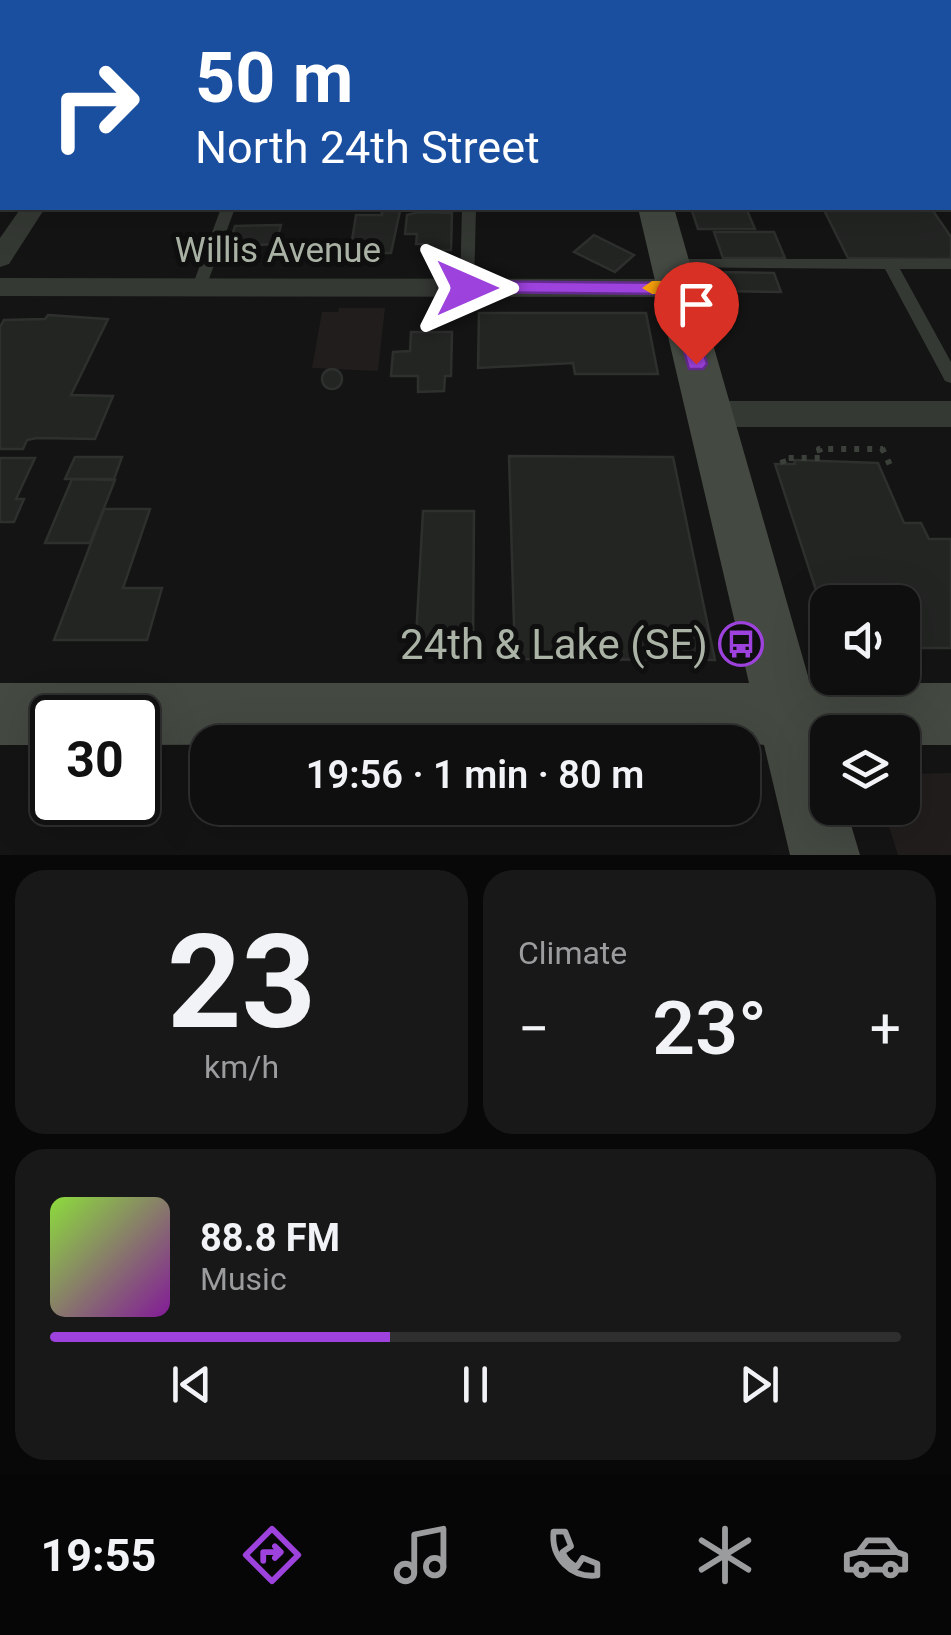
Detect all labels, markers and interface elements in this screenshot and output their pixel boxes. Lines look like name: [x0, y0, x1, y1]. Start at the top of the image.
text: 50 m: [195, 37, 353, 119]
icon: right: [30, 40, 160, 170]
text: North 24th Street: [195, 121, 540, 174]
street label: Willis Avenue: [175, 230, 381, 271]
position arrow: [415, 236, 519, 340]
pin: [654, 262, 739, 365]
icon: arrive: [669, 277, 724, 332]
map controls: [810, 585, 920, 825]
button: sound: [810, 585, 920, 695]
place label: 24th & Lake (SE): [400, 620, 708, 669]
bus stop icon: 24th & Lake (SE): [718, 621, 764, 667]
speed limit sign: 30: [30, 695, 160, 825]
button: layers: [810, 715, 920, 825]
text: 19:56 · 1 min · 80 m: [306, 753, 644, 797]
text: 23: [167, 906, 316, 1059]
text: Climate: [518, 934, 627, 972]
text: 23°: [652, 984, 767, 1072]
text: −: [518, 997, 549, 1061]
text: +: [870, 997, 901, 1061]
text: km/h: [204, 1048, 279, 1086]
text: 88.8 FM: [200, 1216, 340, 1260]
text: Music: [200, 1260, 287, 1298]
icon: previous: [164, 1357, 219, 1412]
icon: pause: [448, 1357, 503, 1412]
icon: next: [732, 1357, 787, 1412]
icon: directions: [237, 1520, 307, 1590]
icon: music: [388, 1520, 458, 1590]
icon: phone: [539, 1520, 609, 1590]
icon: climate: [690, 1520, 760, 1590]
icon: car: [841, 1520, 911, 1590]
text: 19:55: [40, 1529, 156, 1582]

